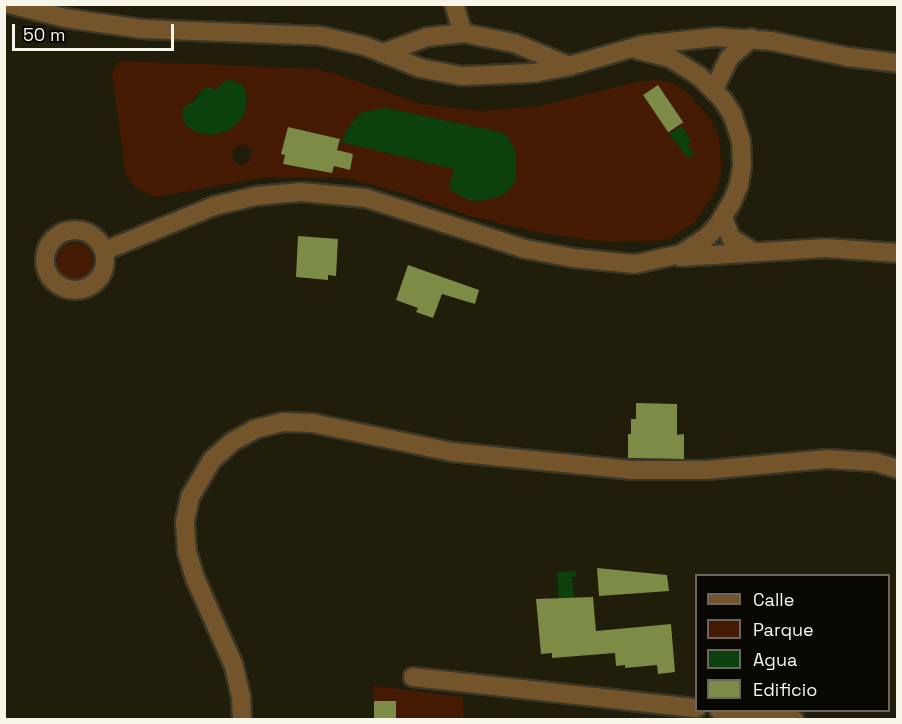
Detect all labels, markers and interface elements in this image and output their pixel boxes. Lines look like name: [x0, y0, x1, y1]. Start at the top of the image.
scale bar: [15, 12, 177, 50]
text: 50 m: [23, 23, 65, 46]
legend: [695, 574, 890, 712]
text: Calle: [753, 588, 794, 611]
text: Parque: [753, 618, 814, 641]
text: Agua: [753, 648, 797, 671]
text: Edificio: [753, 678, 817, 701]

